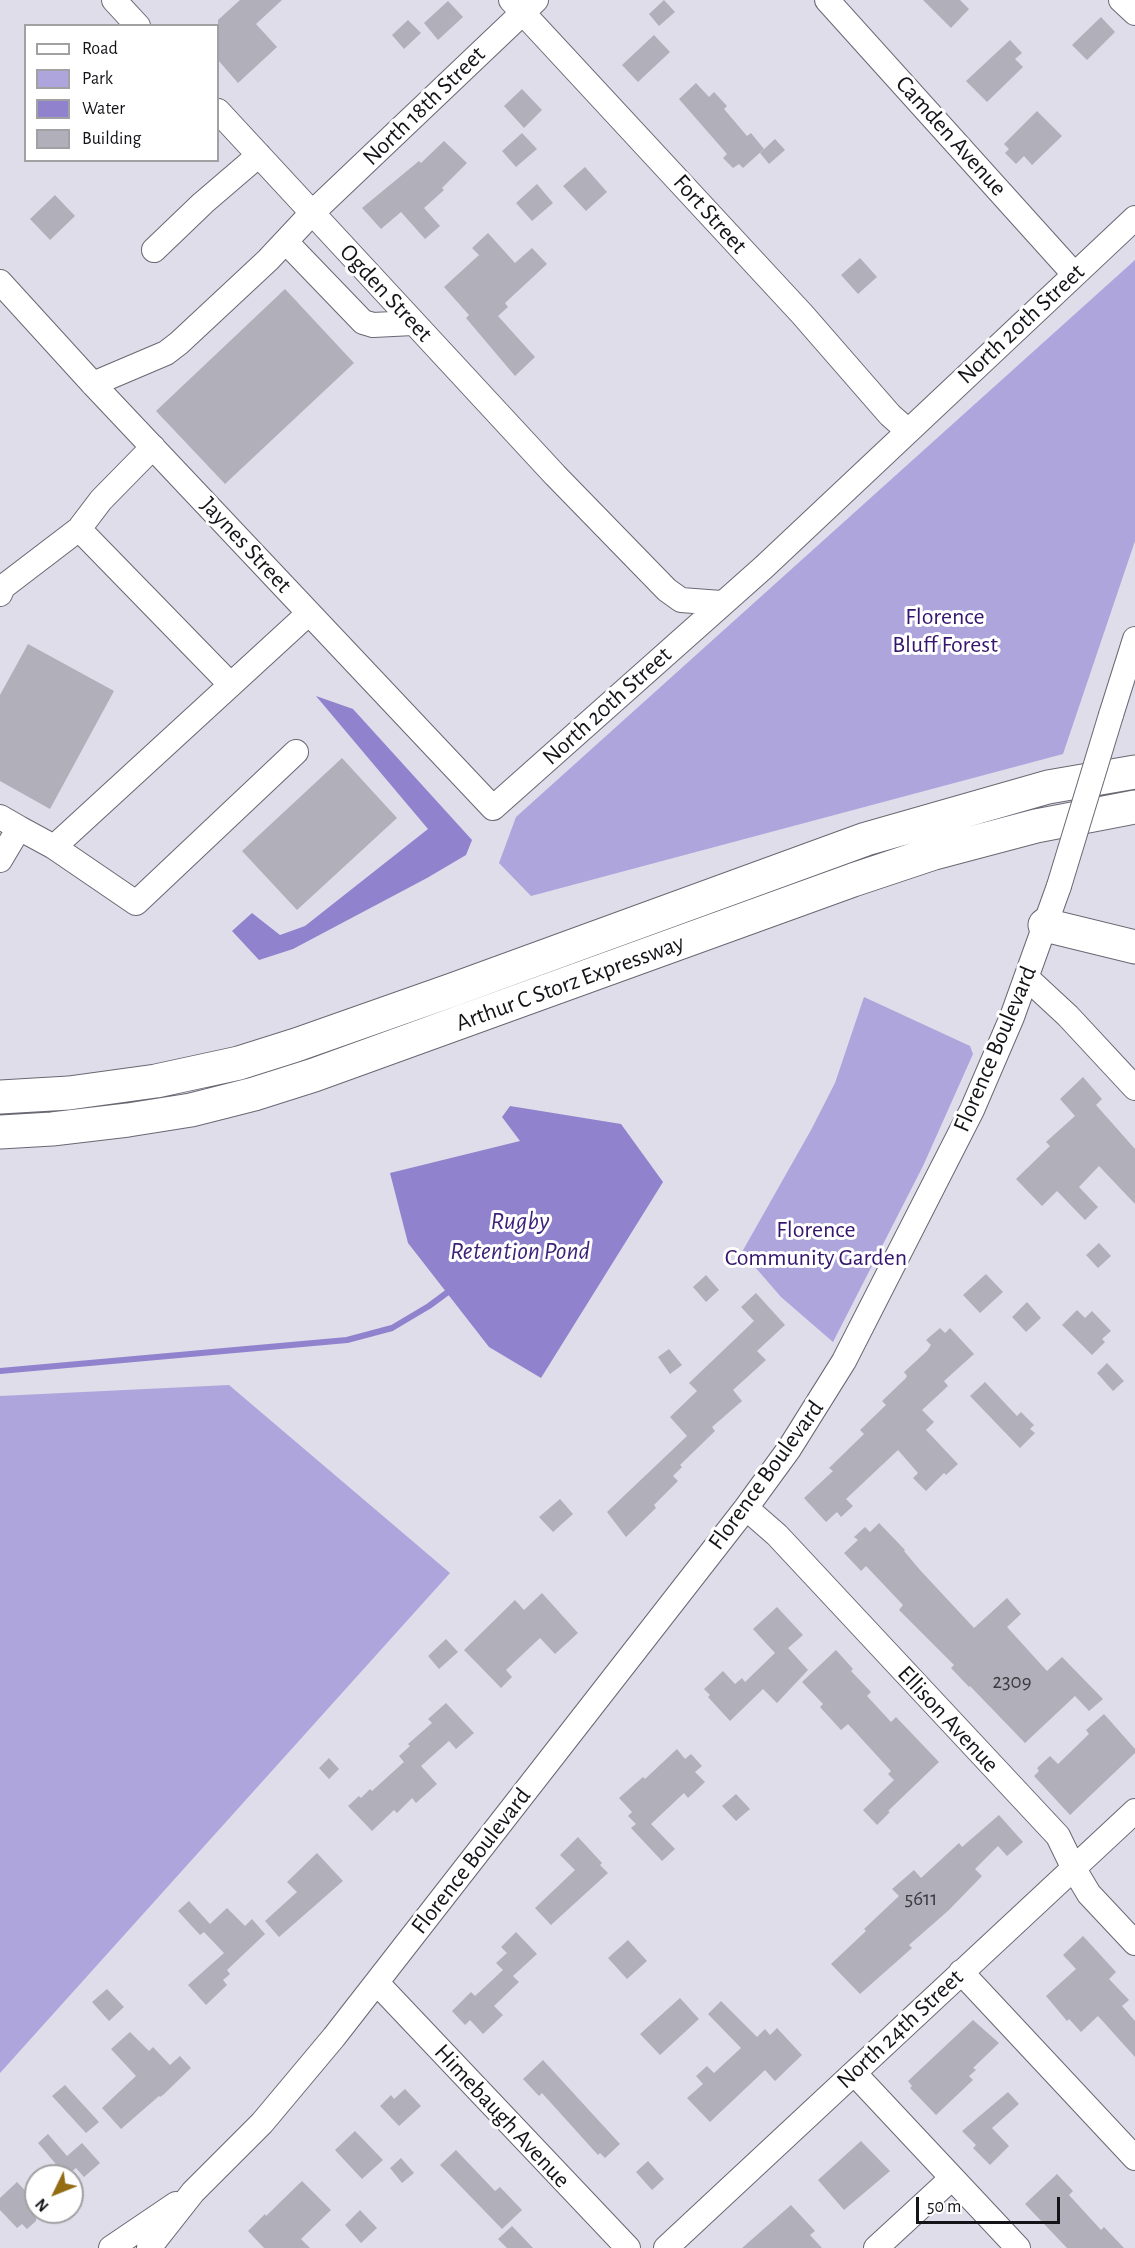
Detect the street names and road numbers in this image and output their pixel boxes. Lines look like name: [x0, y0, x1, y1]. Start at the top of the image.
street label: North 18th Street: [357, 40, 491, 172]
street label: Camden Avenue: [889, 70, 1013, 202]
street label: Fort Street: [667, 168, 753, 260]
street label: Ogden Street: [333, 238, 439, 348]
street label: North 20th Street: [951, 258, 1091, 390]
street label: Jaynes Street: [194, 491, 298, 599]
street label: North 20th Street: [537, 641, 677, 771]
street label: Arthur C Storz Expressway: [452, 928, 688, 1038]
street label: Florence Boulevard: [947, 962, 1043, 1136]
street label: Florence Boulevard: [702, 1395, 830, 1555]
street label: Ellison Avenue: [891, 1659, 1005, 1779]
street label: Florence Boulevard: [405, 1782, 537, 1940]
street label: North 24th Street: [831, 1963, 969, 2095]
street label: Himebaugh Avenue: [428, 2038, 576, 2194]

